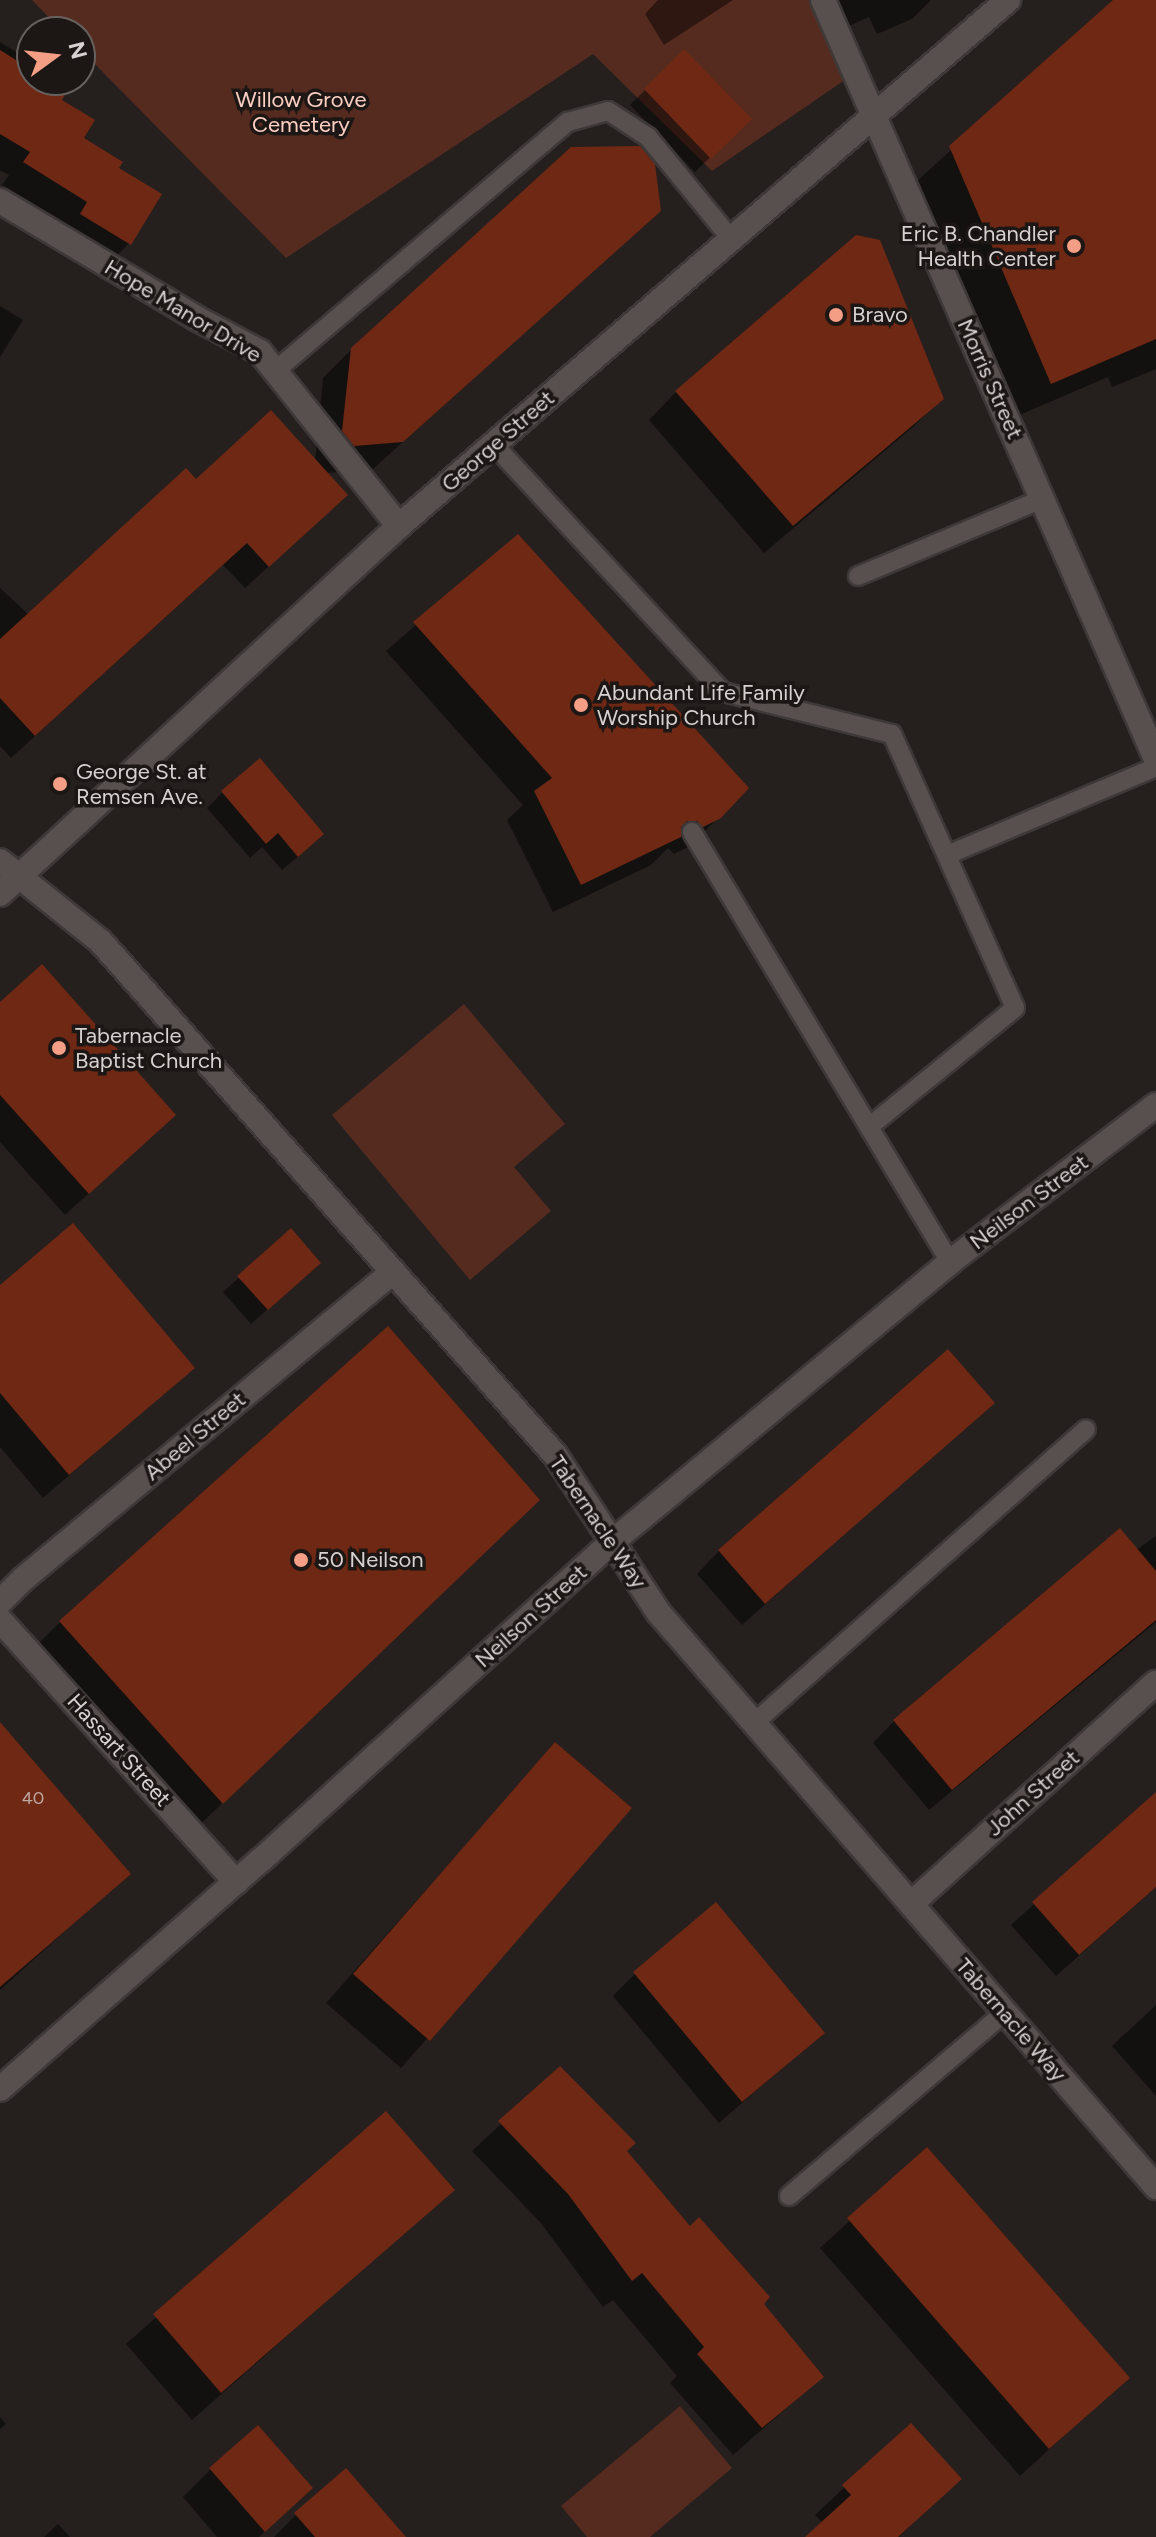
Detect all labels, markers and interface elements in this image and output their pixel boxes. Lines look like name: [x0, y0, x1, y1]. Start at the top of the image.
north arrow: [16, 16, 96, 96]
text: N: [62, 38, 93, 62]
park label: Willow Grove Cemetery: [236, 86, 366, 138]
place label: Eric B. Chandler Health Center: [901, 220, 1056, 272]
marker: Eric B. Chandler Health Center: [1063, 235, 1085, 257]
street label: Hope Manor Drive: [100, 254, 266, 368]
place label: Bravo: [852, 302, 908, 328]
marker: Bravo: [827, 306, 845, 324]
street label: Morris Street: [952, 315, 1028, 443]
street label: George Street: [436, 385, 560, 497]
place label: Abundant Life Family Worship Church: [597, 679, 805, 730]
marker: Abundant Life Family Worship Church: [572, 696, 590, 714]
place label: George St. at Remsen Ave.: [76, 758, 207, 810]
marker: George St. at Remsen Ave.: [51, 775, 69, 793]
place label: Tabernacle Baptist Church: [75, 1022, 222, 1074]
marker: Tabernacle Baptist Church: [50, 1039, 68, 1057]
street label: Neilson Street: [965, 1149, 1093, 1255]
street label: Abeel Street: [139, 1386, 251, 1486]
street label: Tabernacle Way: [544, 1450, 652, 1594]
place label: 50 Neilson: [317, 1547, 423, 1573]
marker: 50 Neilson: [292, 1551, 310, 1569]
street label: Neilson Street: [470, 1559, 592, 1673]
street label: Hassart Street: [62, 1688, 176, 1812]
street label: John Street: [981, 1744, 1085, 1842]
house number: 40: [22, 1787, 44, 1809]
street label: Tabernacle Way: [950, 1953, 1072, 2087]

